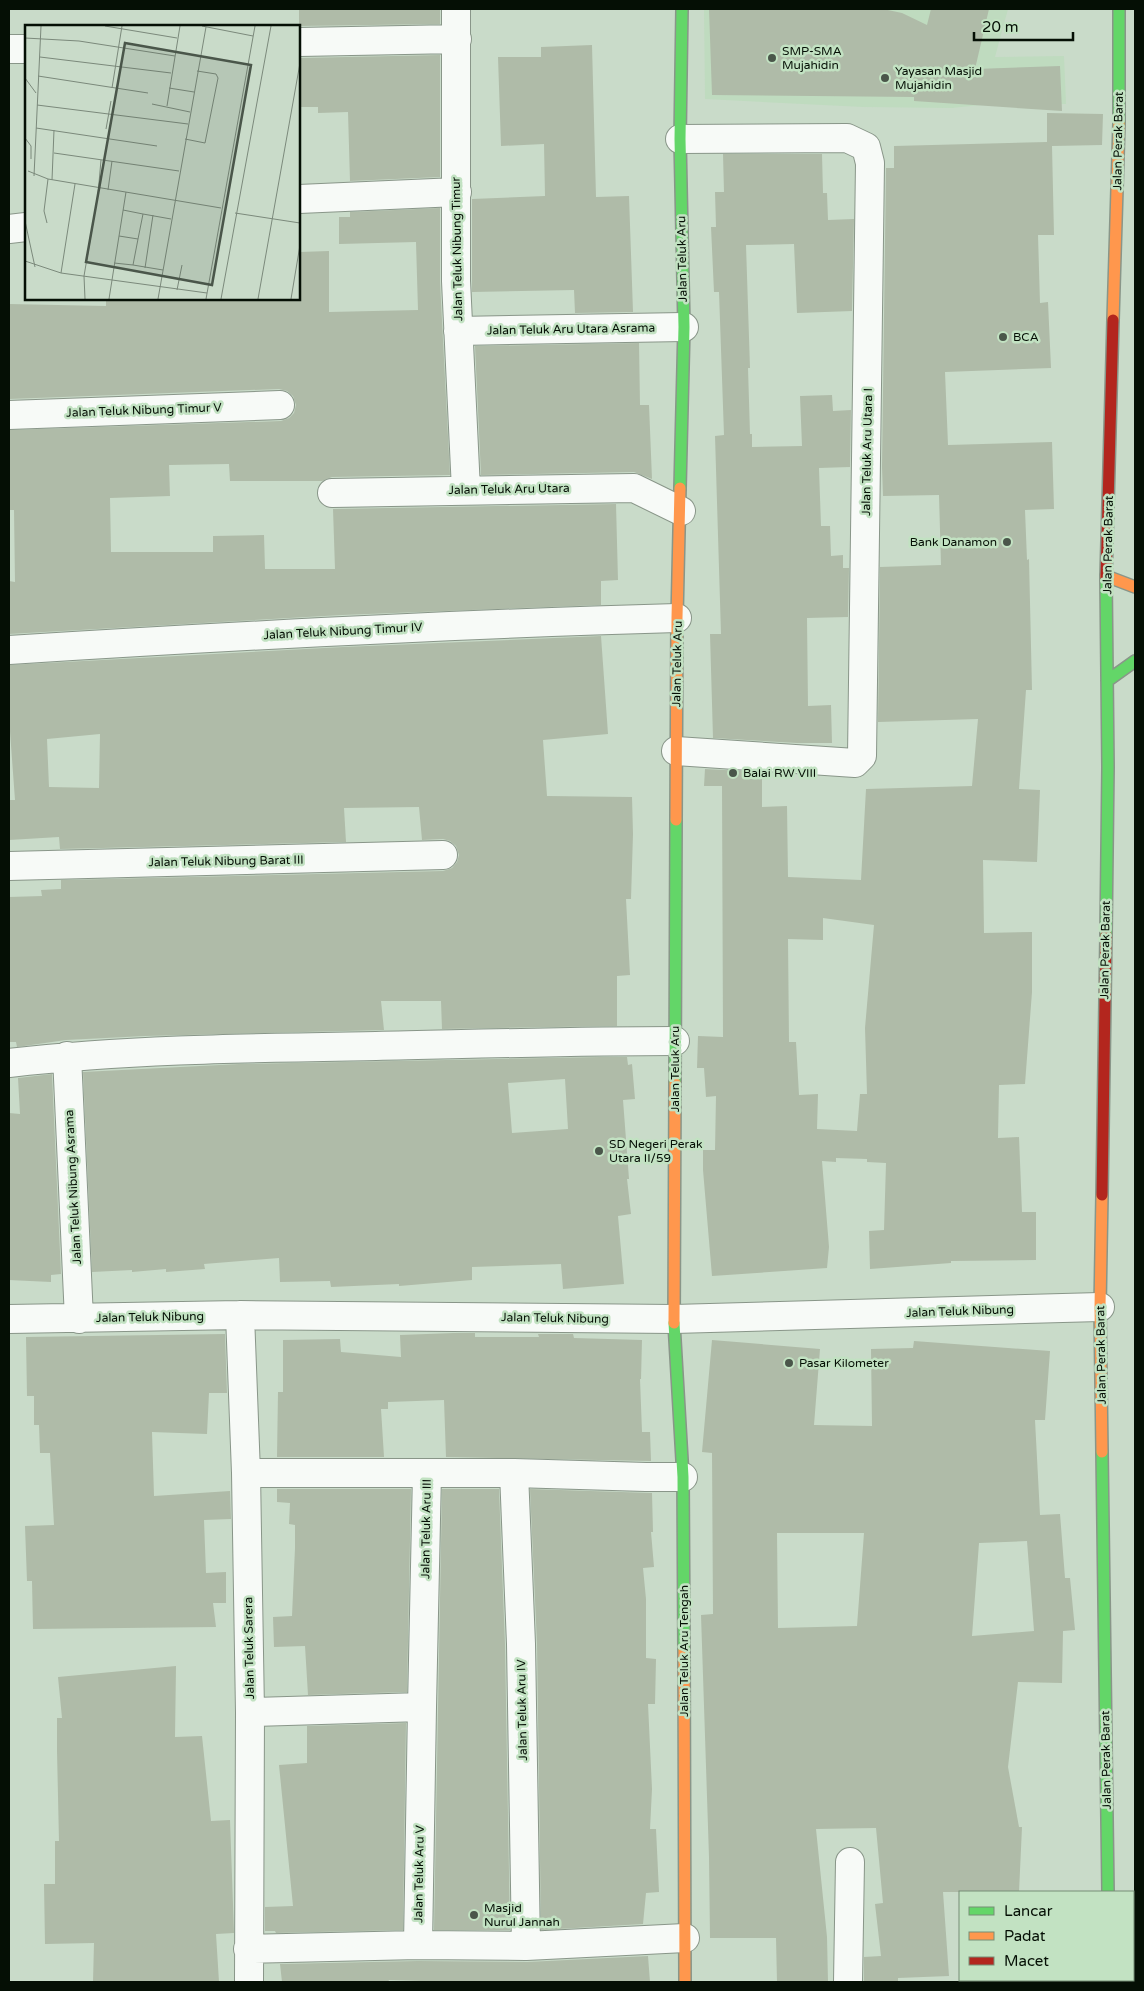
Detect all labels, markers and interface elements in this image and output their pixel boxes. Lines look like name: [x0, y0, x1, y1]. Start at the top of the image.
scale bar: [974, 10, 1073, 42]
text: 20 m: [982, 18, 1019, 36]
inset map: [25, 25, 300, 300]
place label: SMP-SMA Mujahidin: [782, 44, 842, 72]
marker: SMP-SMA Mujahidin: [766, 52, 778, 64]
place label: Yayasan Masjid Mujahidin: [895, 64, 982, 92]
marker: Yayasan Masjid Mujahidin: [879, 72, 891, 84]
street label: Jalan Perak Barat: [1110, 91, 1126, 191]
street label: Jalan Teluk Nibung Timur: [449, 176, 465, 321]
street label: Jalan Teluk Aru: [674, 216, 690, 302]
street label: Jalan Teluk Aru Utara Asrama: [487, 321, 655, 337]
place label: BCA: [1013, 330, 1039, 344]
marker: BCA: [997, 331, 1009, 343]
street label: Jalan Teluk Aru Utara I: [859, 388, 875, 516]
street label: Jalan Teluk Nibung Timur V: [66, 400, 223, 420]
street label: Jalan Teluk Aru Utara: [448, 481, 570, 497]
street label: Jalan Perak Barat: [1100, 495, 1116, 595]
place label: Bank Danamon: [910, 535, 997, 549]
marker: Bank Danamon: [1001, 536, 1013, 548]
street label: Jalan Teluk Nibung Timur IV: [263, 620, 423, 642]
street label: Jalan Teluk Aru: [669, 621, 685, 707]
place label: Balai RW VIII: [743, 766, 816, 780]
marker: Balai RW VIII: [727, 767, 739, 779]
street label: Jalan Teluk Nibung Barat III: [148, 853, 304, 869]
street label: Jalan Perak Barat: [1097, 900, 1113, 1000]
street label: Jalan Teluk Aru: [668, 1026, 682, 1112]
street label: Jalan Teluk Nibung Asrama: [62, 1109, 84, 1265]
place label: SD Negeri Perak Utara II/59: [609, 1137, 703, 1165]
marker: SD Negeri Perak Utara II/59: [593, 1145, 605, 1157]
street label: Jalan Teluk Nibung: [906, 1302, 1014, 1320]
street label: Jalan Perak Barat: [1093, 1305, 1109, 1405]
street label: Jalan Teluk Nibung: [96, 1309, 204, 1325]
street label: Jalan Teluk Nibung: [501, 1310, 609, 1326]
place label: Pasar Kilometer: [799, 1356, 889, 1370]
marker: Pasar Kilometer: [783, 1357, 795, 1369]
street label: Jalan Teluk Aru III: [418, 1479, 434, 1579]
street label: Jalan Teluk Aru Tengah: [677, 1585, 691, 1717]
street label: Jalan Teluk Sarera: [241, 1597, 257, 1699]
street label: Jalan Teluk Aru IV: [514, 1658, 530, 1761]
street label: Jalan Perak Barat: [1098, 1710, 1114, 1810]
street label: Jalan Teluk Aru V: [411, 1824, 427, 1923]
legend: [959, 1891, 1134, 1981]
place label: Masjid Nurul Jannah: [484, 1901, 560, 1929]
text: Lancar: [1004, 1902, 1053, 1920]
marker: Masjid Nurul Jannah: [468, 1909, 480, 1921]
text: Padat: [1004, 1927, 1046, 1945]
text: Macet: [1004, 1952, 1049, 1970]

